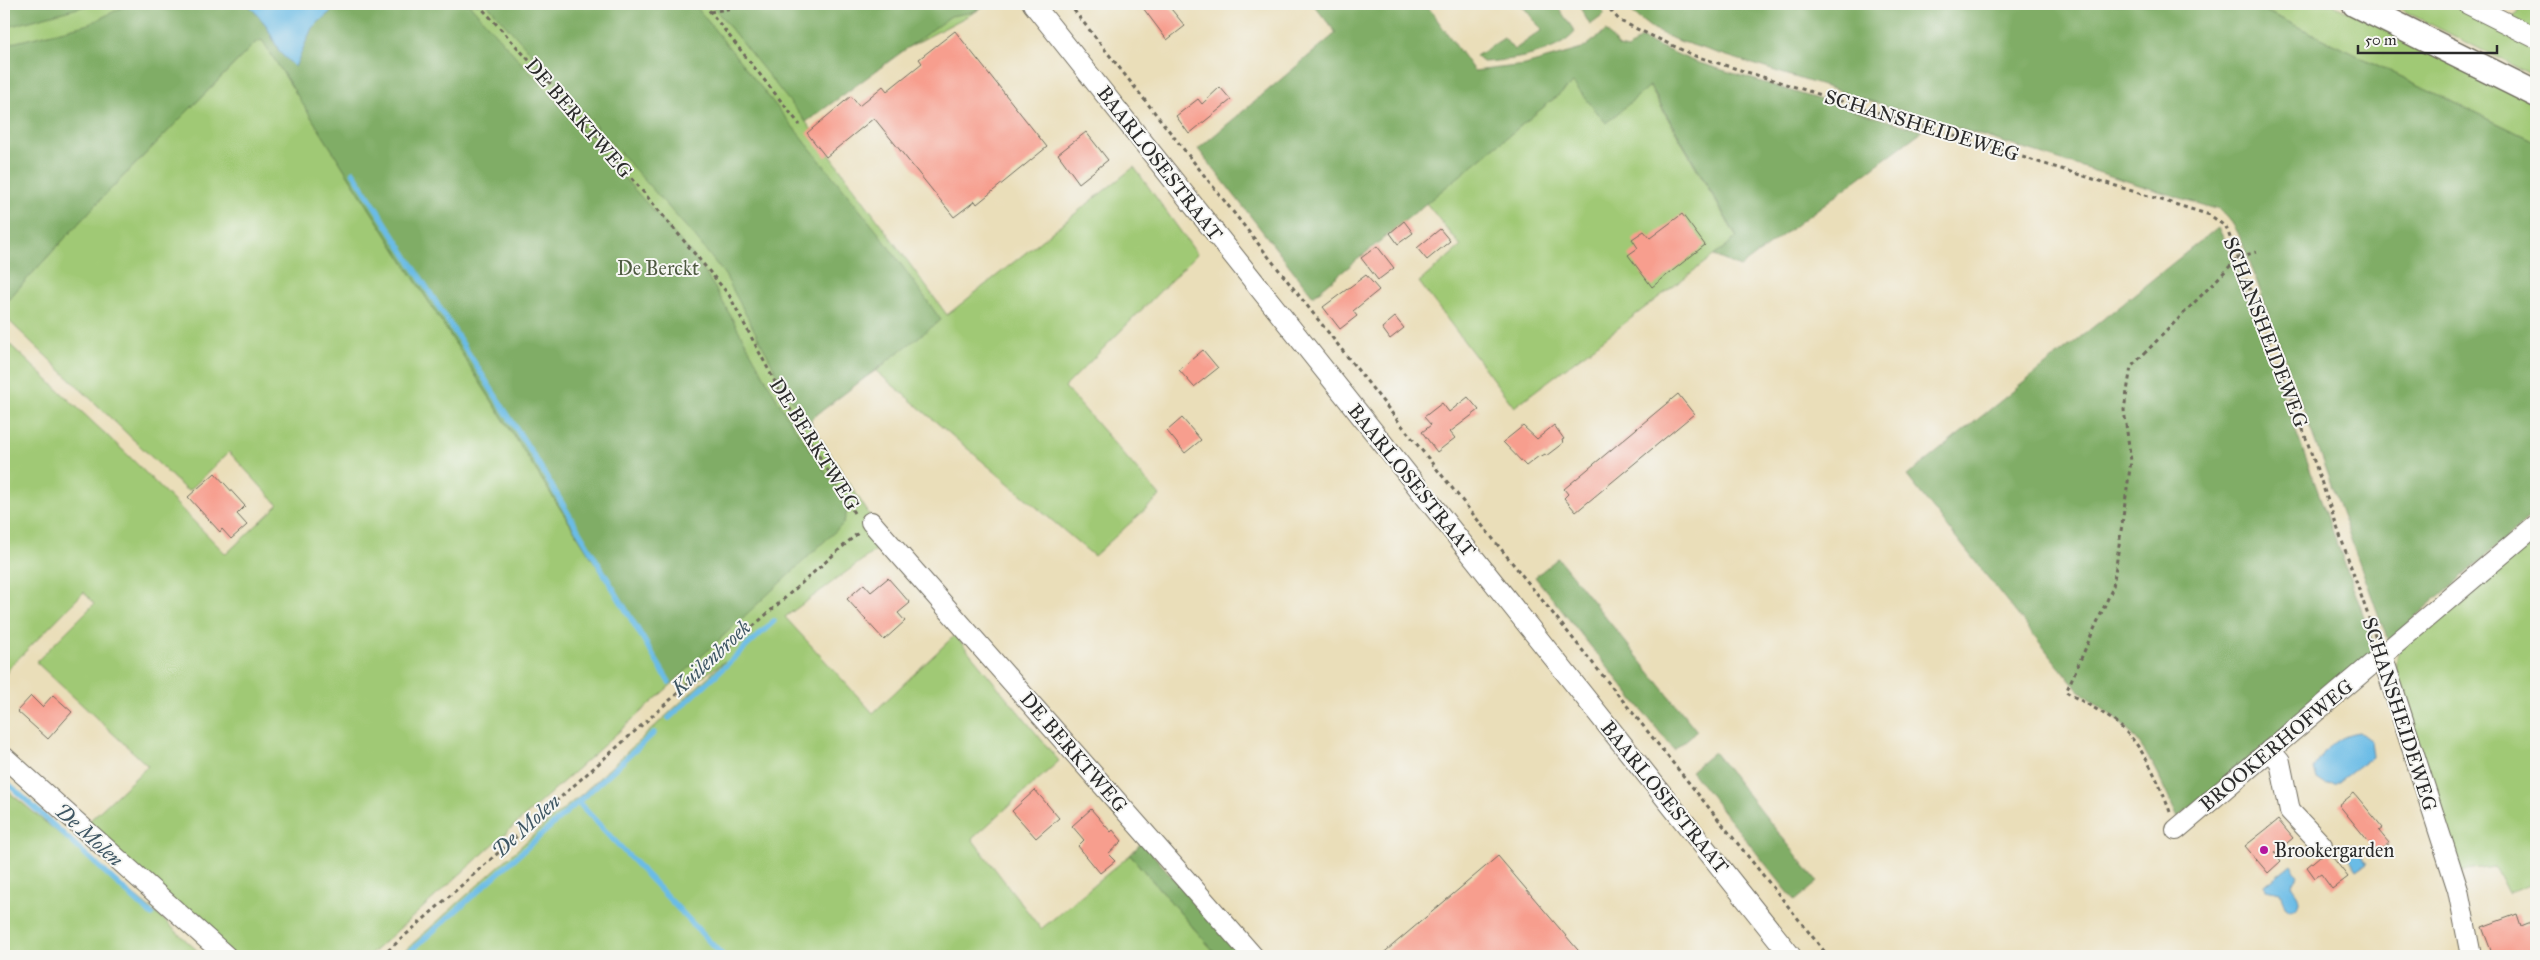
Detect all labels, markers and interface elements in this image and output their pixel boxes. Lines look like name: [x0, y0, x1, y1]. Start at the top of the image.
scale bar: [2358, 22, 2496, 54]
text: 50 m: [2365, 31, 2397, 49]
street label: DE BERKTWEG: [520, 53, 638, 183]
street label: BAARLOSESTRAAT: [1092, 81, 1228, 245]
street label: SCHANSHEIDEWEG: [1822, 84, 2022, 166]
street label: SCHANSHEIDEWEG: [2219, 233, 2313, 431]
park label: De Berckt: [617, 256, 699, 280]
street label: DE BERKTWEG: [765, 374, 865, 514]
street label: BAARLOSESTRAAT: [1343, 399, 1481, 561]
water label: Kuilenbroek: [665, 614, 757, 702]
street label: SCHANSHEIDEWEG: [2357, 614, 2443, 814]
street label: BROOKERHOFWEG: [2194, 674, 2358, 816]
street label: DE BERKTWEG: [1015, 687, 1133, 817]
street label: BAARLOSESTRAAT: [1596, 716, 1734, 878]
water label: De Molen: [487, 789, 566, 863]
water label: De Molen: [50, 798, 129, 872]
place label: Brookergarden: [2274, 838, 2394, 863]
marker: Brookergarden: [2258, 844, 2270, 856]

